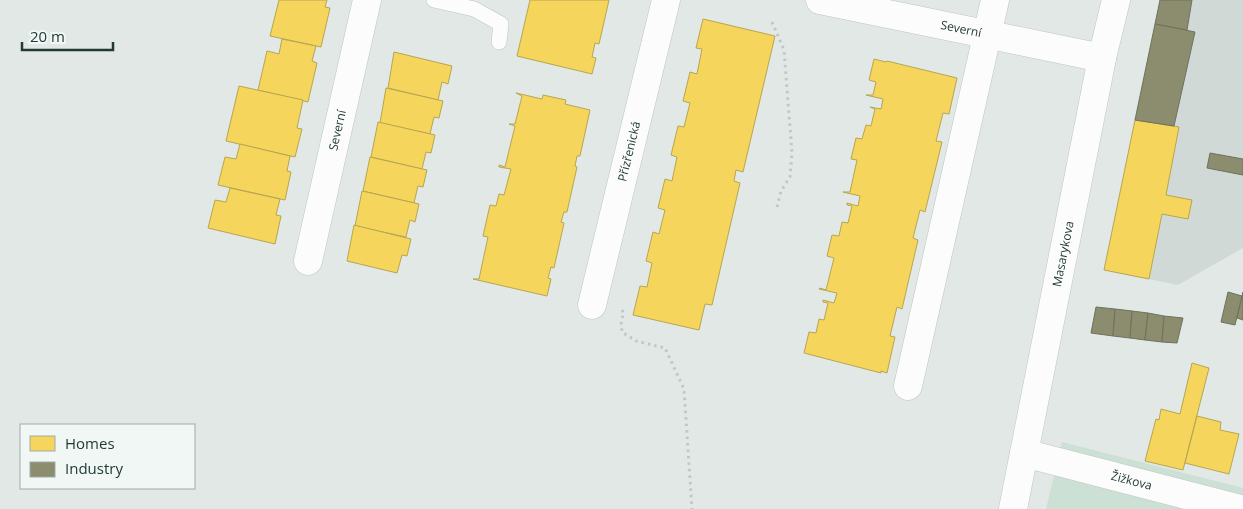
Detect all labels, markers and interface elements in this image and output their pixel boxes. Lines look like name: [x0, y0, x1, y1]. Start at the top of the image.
street label: Severní: [939, 16, 984, 41]
scale bar: [22, 20, 114, 52]
text: 20 m: [30, 26, 65, 46]
street label: Severní: [324, 107, 350, 152]
street label: Přízřenická: [613, 119, 644, 183]
street label: Masarykova: [1048, 219, 1078, 288]
legend: [20, 424, 195, 489]
text: Homes: [65, 433, 115, 453]
text: Industry: [65, 458, 123, 478]
street label: Žižkova: [1109, 467, 1154, 494]

